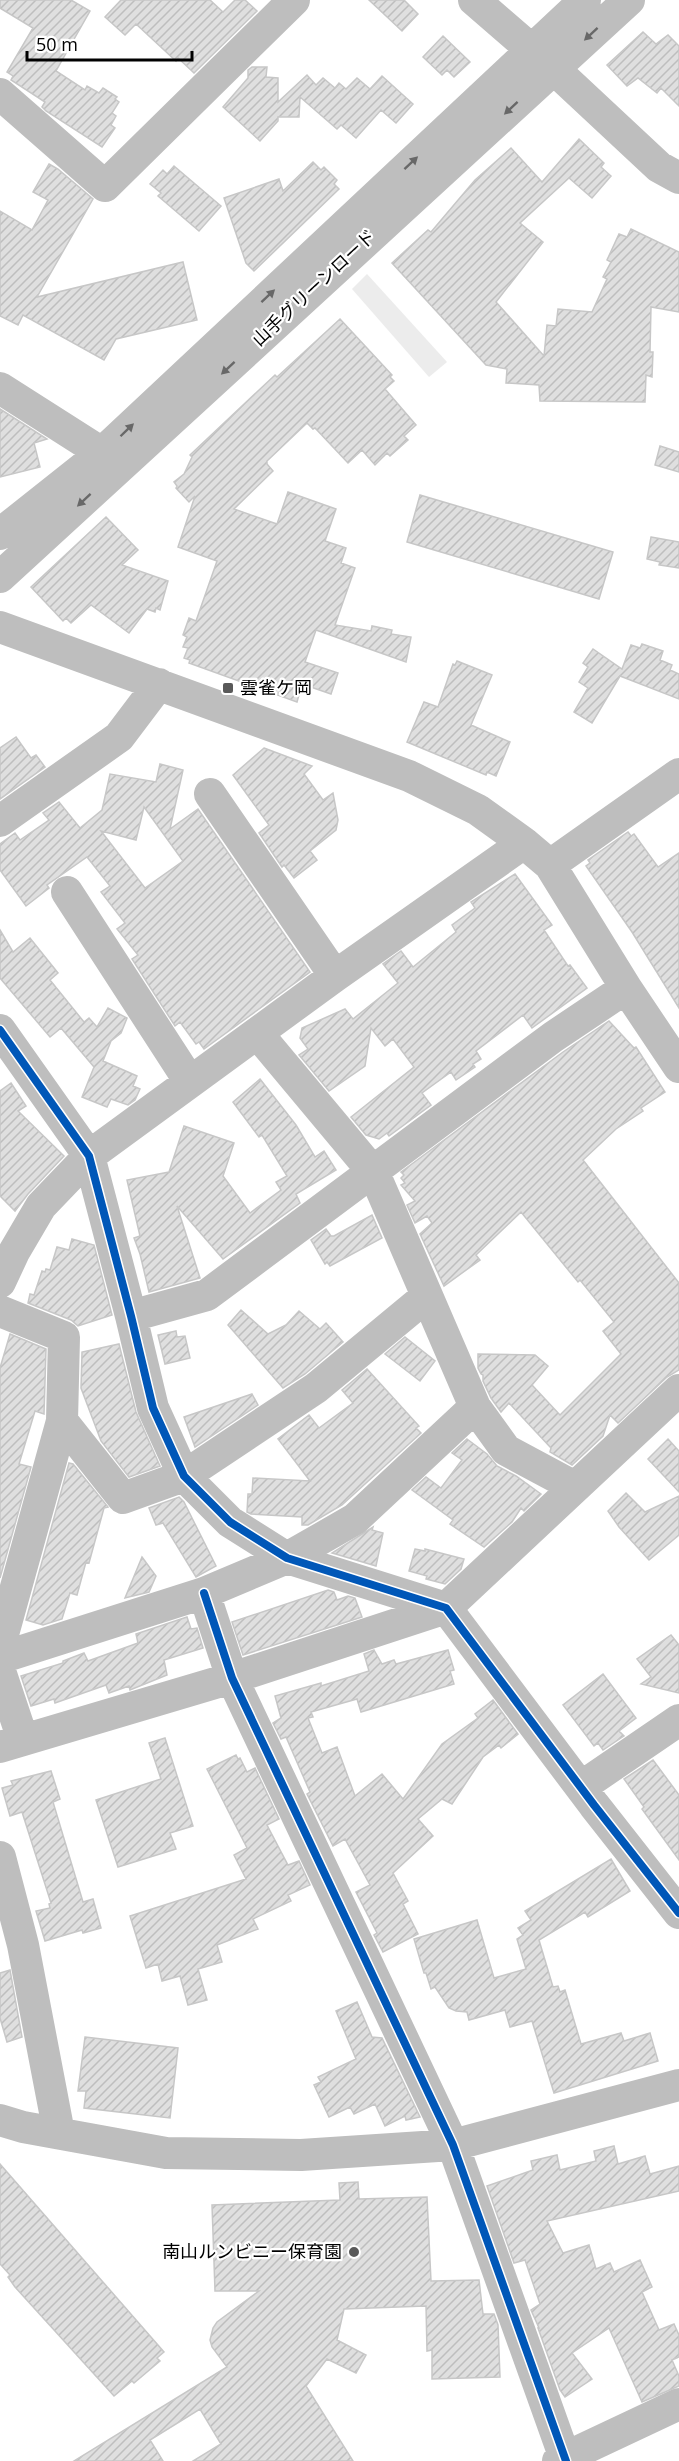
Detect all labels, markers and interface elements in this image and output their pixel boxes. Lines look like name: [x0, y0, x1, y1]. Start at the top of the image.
scale bar: [27, 24, 192, 62]
one-way arrow: [584, 27, 599, 40]
text: 50 m: [36, 32, 78, 56]
one-way arrow: [503, 101, 518, 115]
one-way arrow: [403, 156, 418, 170]
street label: 山手グリーンロード: [246, 224, 380, 351]
one-way arrow: [261, 290, 275, 304]
one-way arrow: [220, 361, 235, 375]
one-way arrow: [119, 424, 133, 438]
one-way arrow: [77, 493, 92, 506]
place label: 雲雀ケ岡: [240, 675, 312, 699]
marker: 雲雀ケ岡: [221, 681, 235, 695]
place label: 南山ルンビニー保育園: [162, 2239, 342, 2263]
marker: 南山ルンビニー保育園: [347, 2245, 361, 2259]

